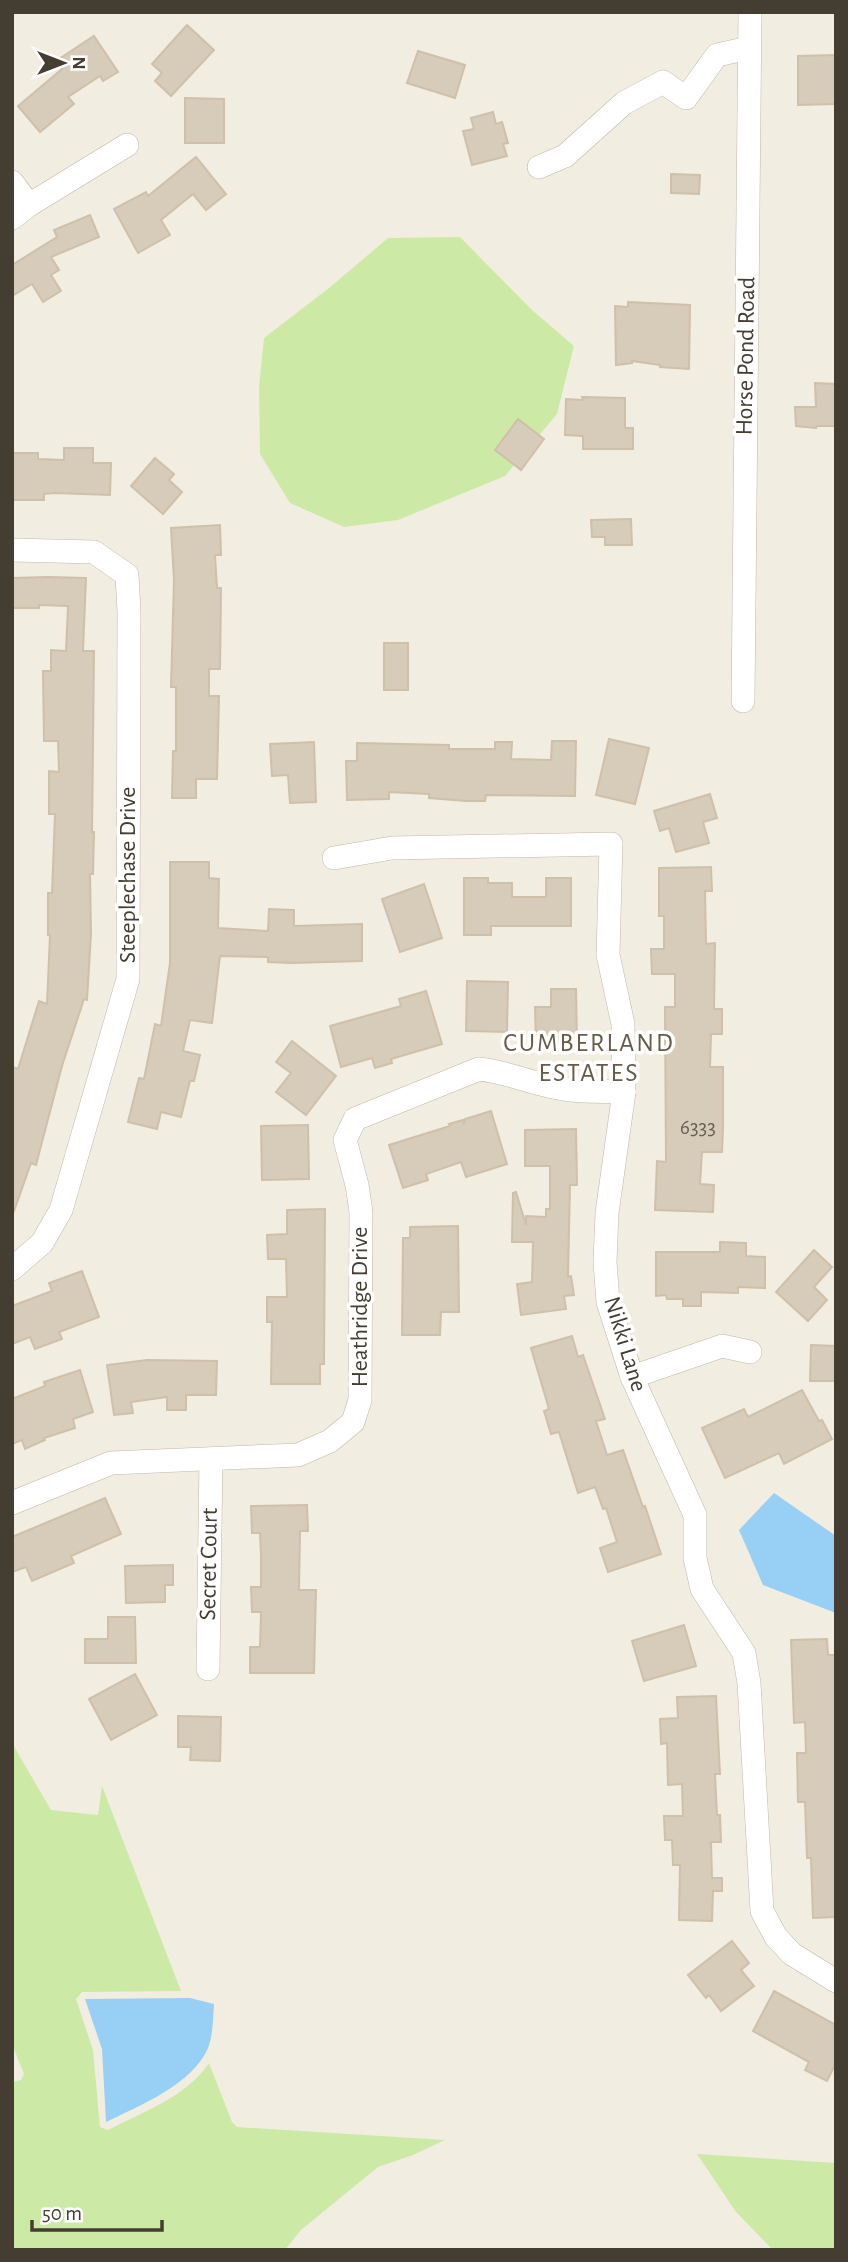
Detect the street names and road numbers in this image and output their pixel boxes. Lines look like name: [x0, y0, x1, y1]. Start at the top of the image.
street label: Horse Pond Road: [733, 276, 759, 436]
street label: Steeplechase Drive: [116, 787, 140, 963]
street label: Heathridge Drive: [348, 1227, 372, 1387]
street label: Nikki Lane: [599, 1294, 651, 1394]
street label: Secret Court: [196, 1507, 222, 1620]

